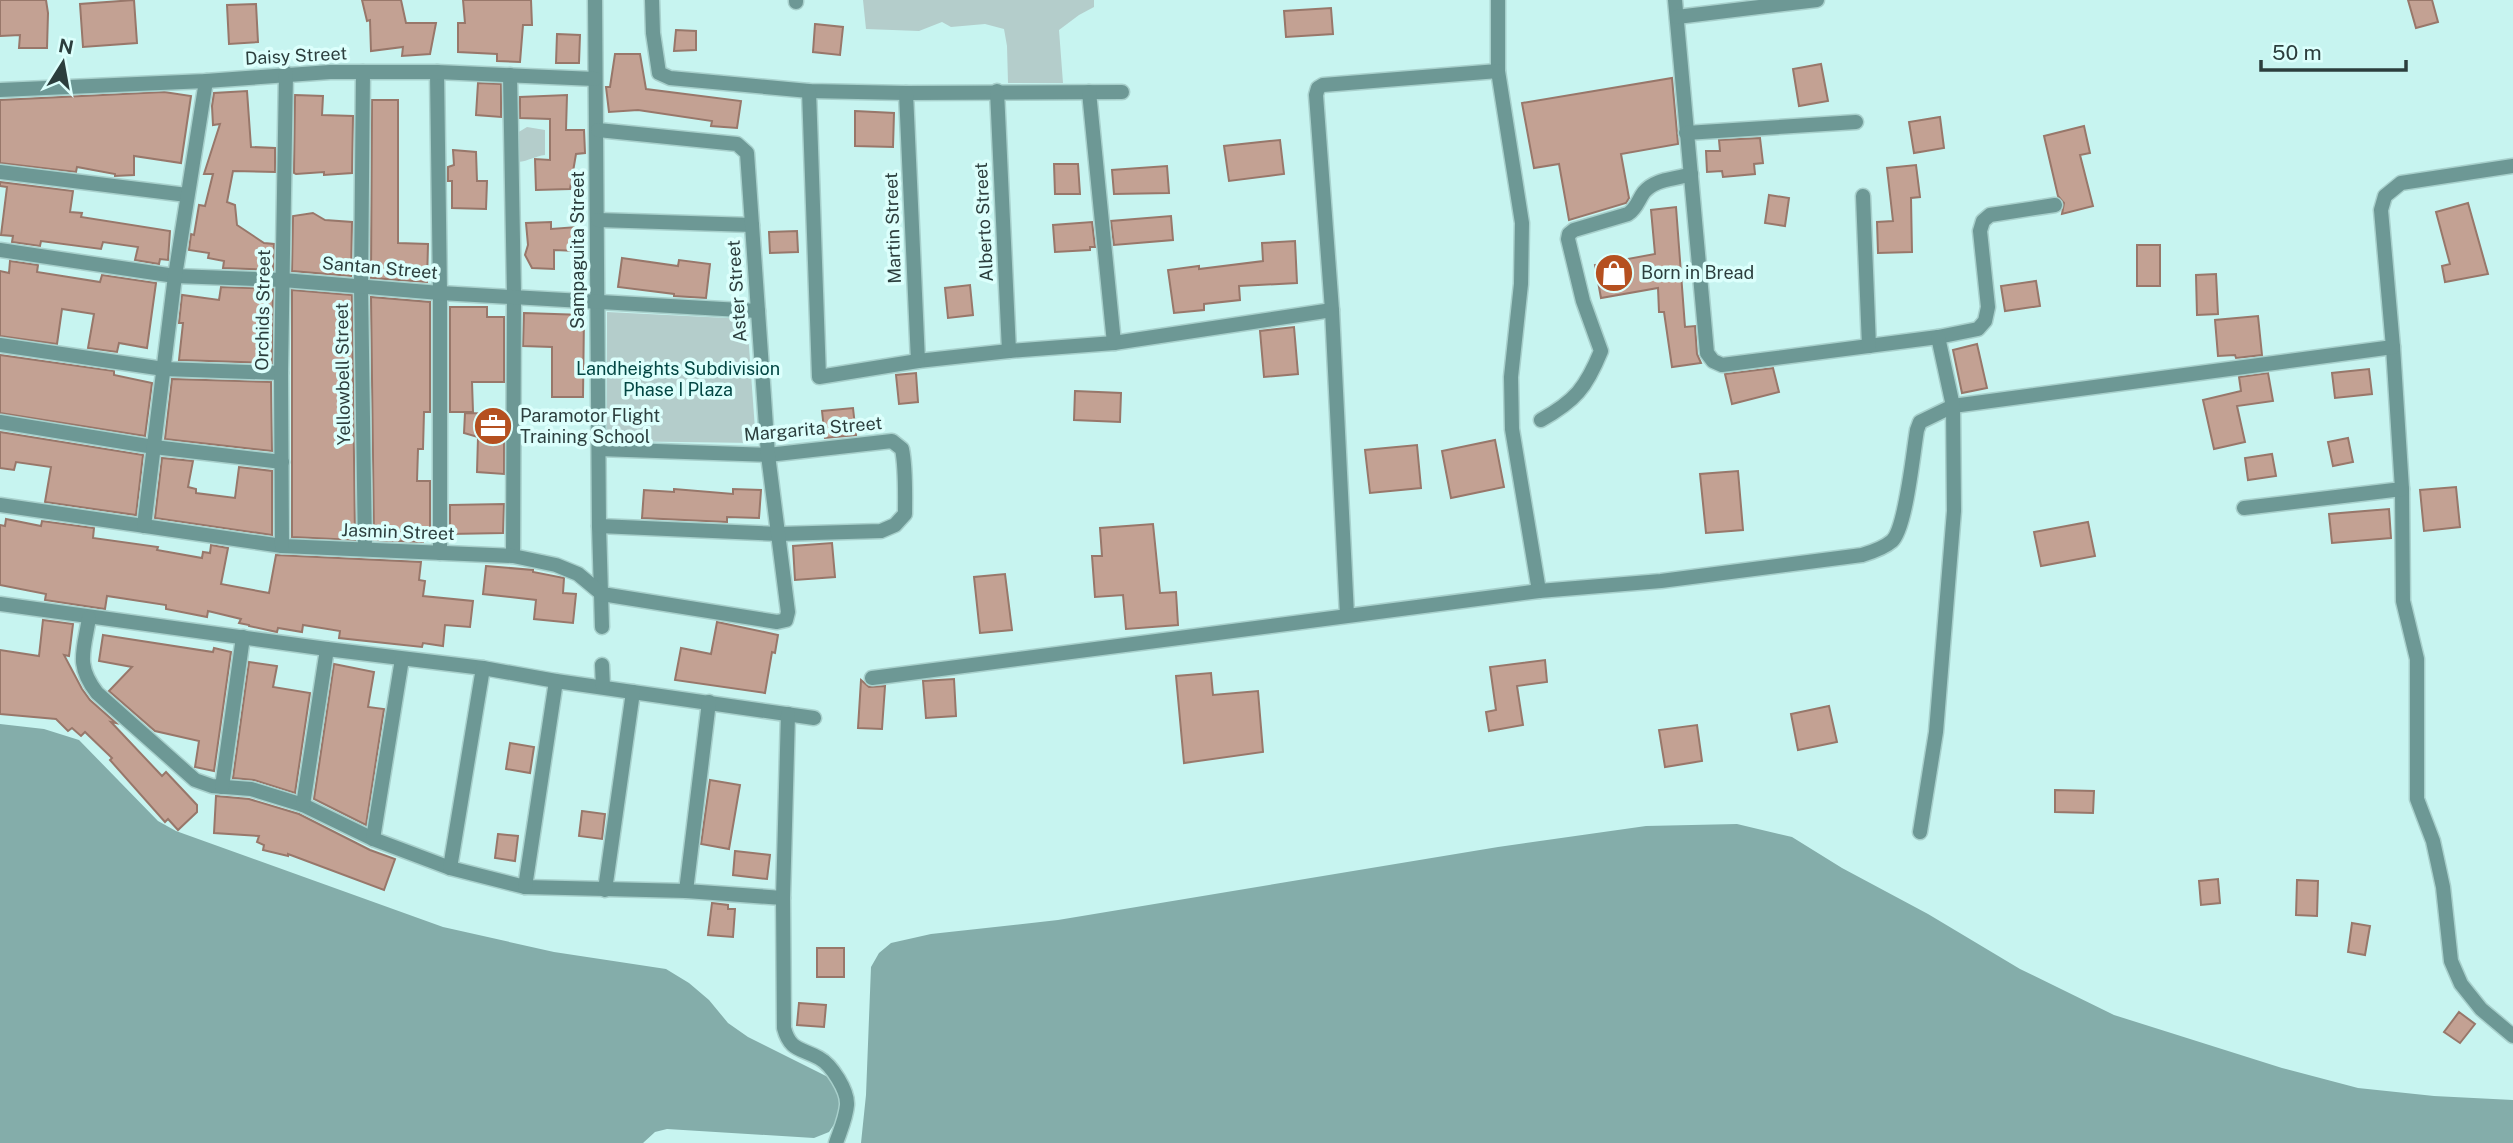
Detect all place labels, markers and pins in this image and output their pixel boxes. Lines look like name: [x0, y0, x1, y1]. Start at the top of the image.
shop icon: Born in Bread: [1593, 252, 1635, 294]
place label: Born in Bread: [1641, 262, 1754, 283]
office icon: Paramotor Flight Training School: [472, 405, 514, 447]
place label: Paramotor Flight Training School: [520, 405, 660, 447]

